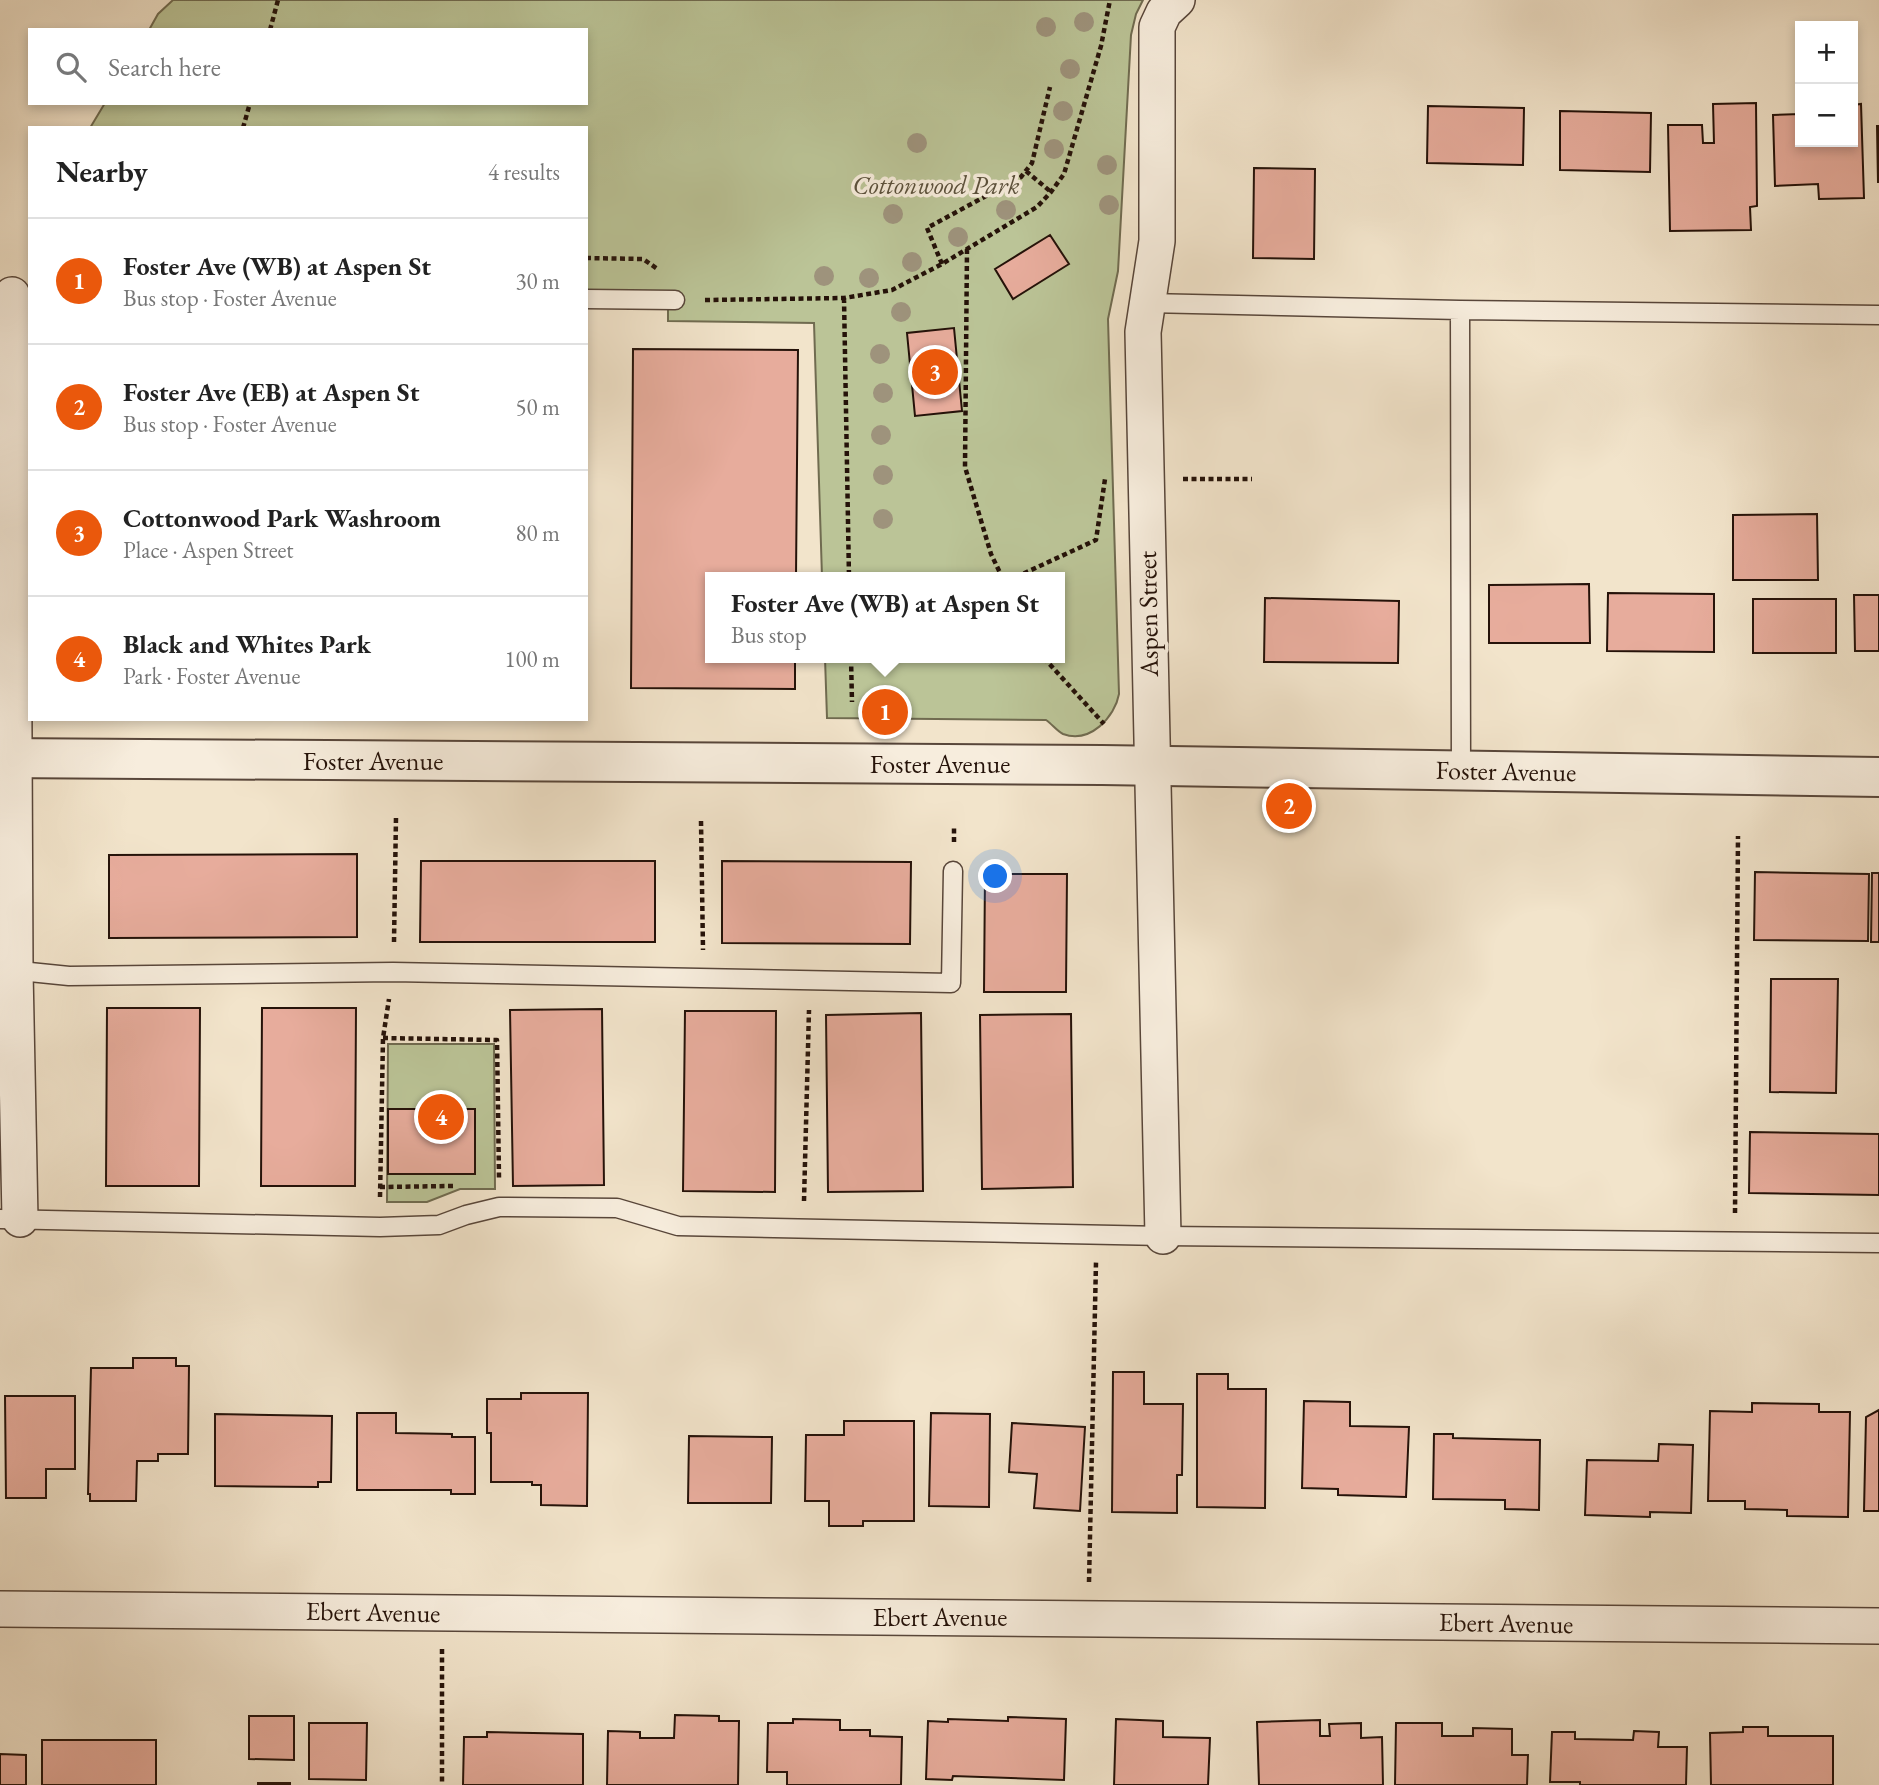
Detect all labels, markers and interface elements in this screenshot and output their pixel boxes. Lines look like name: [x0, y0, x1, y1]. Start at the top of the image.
map controls: [1795, 21, 1858, 147]
button: +: [1795, 21, 1858, 84]
search box: [28, 28, 588, 105]
icon: search: [52, 48, 90, 86]
text: Search here: [108, 50, 221, 84]
button: −: [1795, 84, 1858, 147]
text: Nearby: [56, 152, 148, 191]
text: 4 results: [488, 157, 560, 187]
park label: Cottonwood Park: [852, 168, 1020, 202]
text: Foster Ave (WB) at Aspen St: [123, 249, 431, 283]
text: 1: [73, 266, 85, 296]
text: 30 m: [515, 266, 560, 296]
text: Bus stop · Foster Avenue: [123, 283, 337, 313]
pin: 3: [912, 346, 958, 398]
text: Foster Ave (EB) at Aspen St: [123, 375, 419, 409]
text: 2: [73, 392, 85, 422]
text: 50 m: [515, 392, 560, 422]
text: Bus stop · Foster Avenue: [123, 409, 337, 439]
text: Cottonwood Park Washroom: [123, 501, 441, 535]
text: 3: [73, 518, 85, 548]
text: 80 m: [515, 518, 560, 548]
text: Place · Aspen Street: [123, 535, 294, 565]
street label: Aspen Street: [1130, 551, 1166, 678]
popup: [705, 572, 1065, 663]
text: Foster Ave (WB) at Aspen St: [731, 586, 1039, 620]
text: Bus stop: [731, 620, 807, 650]
text: Black and Whites Park: [123, 627, 371, 661]
text: 4: [73, 644, 85, 674]
text: 100 m: [504, 644, 560, 674]
text: Park · Foster Avenue: [123, 661, 300, 691]
pin: 1: [862, 686, 908, 738]
street label: Foster Avenue: [303, 744, 443, 778]
street label: Foster Avenue: [870, 747, 1010, 781]
street label: Foster Avenue: [1435, 753, 1577, 789]
pin: 2: [1266, 780, 1312, 832]
your location: [978, 859, 1012, 893]
pin: 4: [418, 1091, 464, 1143]
street label: Ebert Avenue: [305, 1594, 441, 1630]
street label: Ebert Avenue: [873, 1600, 1007, 1634]
street label: Ebert Avenue: [1438, 1605, 1574, 1641]

